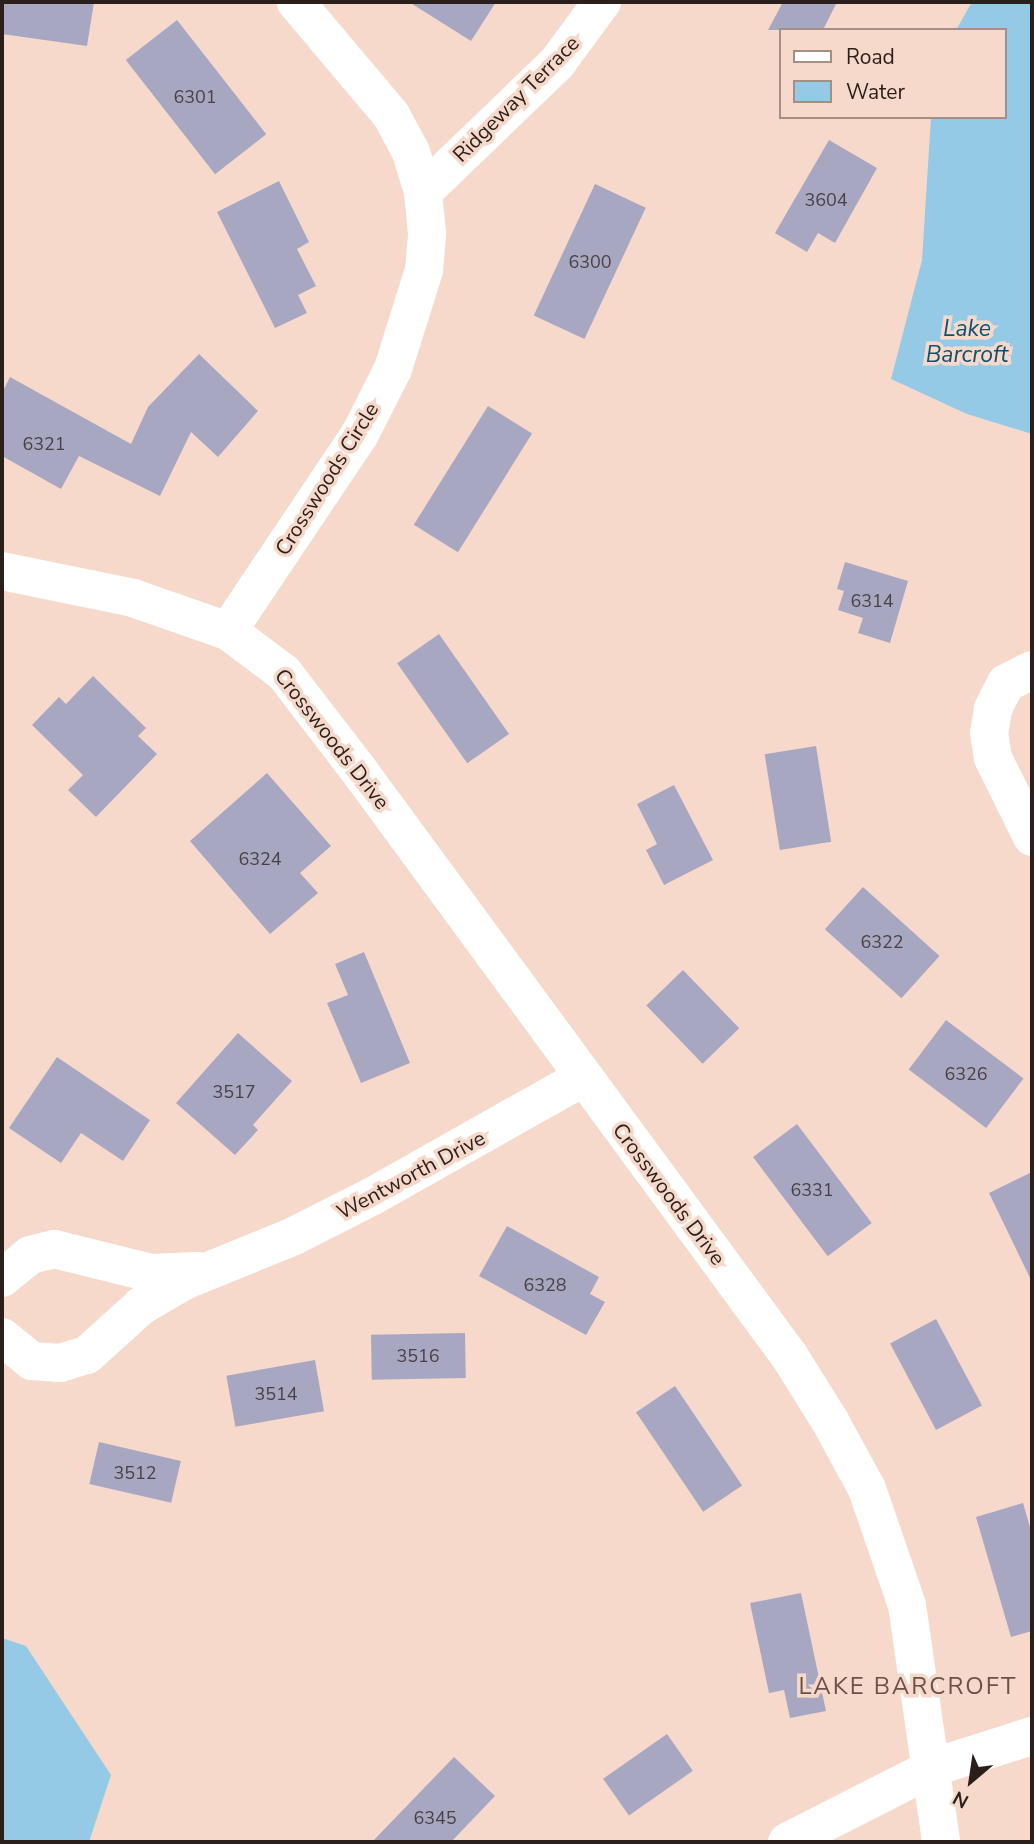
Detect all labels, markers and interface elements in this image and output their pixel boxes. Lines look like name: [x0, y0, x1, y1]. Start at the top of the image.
legend: [778, 28, 1006, 119]
street label: Ridgeway Terrace: [448, 31, 584, 167]
text: Road: [846, 43, 895, 71]
text: Water: [846, 78, 905, 106]
house number: 6301: [173, 86, 217, 108]
house number: 3604: [804, 189, 848, 211]
house number: 6300: [568, 251, 612, 273]
water label: Lake Barcroft: [926, 315, 1008, 369]
street label: Crosswoods Circle: [270, 398, 384, 560]
house number: 6321: [22, 433, 66, 455]
house number: 6314: [850, 590, 894, 612]
street label: Crosswoods Drive: [269, 664, 395, 814]
house number: 6324: [238, 848, 282, 870]
house number: 6322: [860, 931, 904, 953]
house number: 6326: [944, 1063, 988, 1085]
house number: 3517: [212, 1081, 256, 1103]
street label: Crosswoods Drive: [607, 1118, 731, 1270]
street label: Wentworth Drive: [333, 1125, 489, 1225]
house number: 6331: [790, 1179, 834, 1201]
house number: 6328: [523, 1274, 567, 1296]
house number: 3516: [396, 1345, 440, 1367]
house number: 3514: [254, 1383, 298, 1405]
house number: 3512: [113, 1462, 157, 1484]
district label: LAKE BARCROFT: [800, 1673, 1016, 1701]
north arrow: [936, 1746, 1006, 1816]
text: N: [948, 1785, 973, 1814]
house number: 6345: [413, 1807, 457, 1829]

